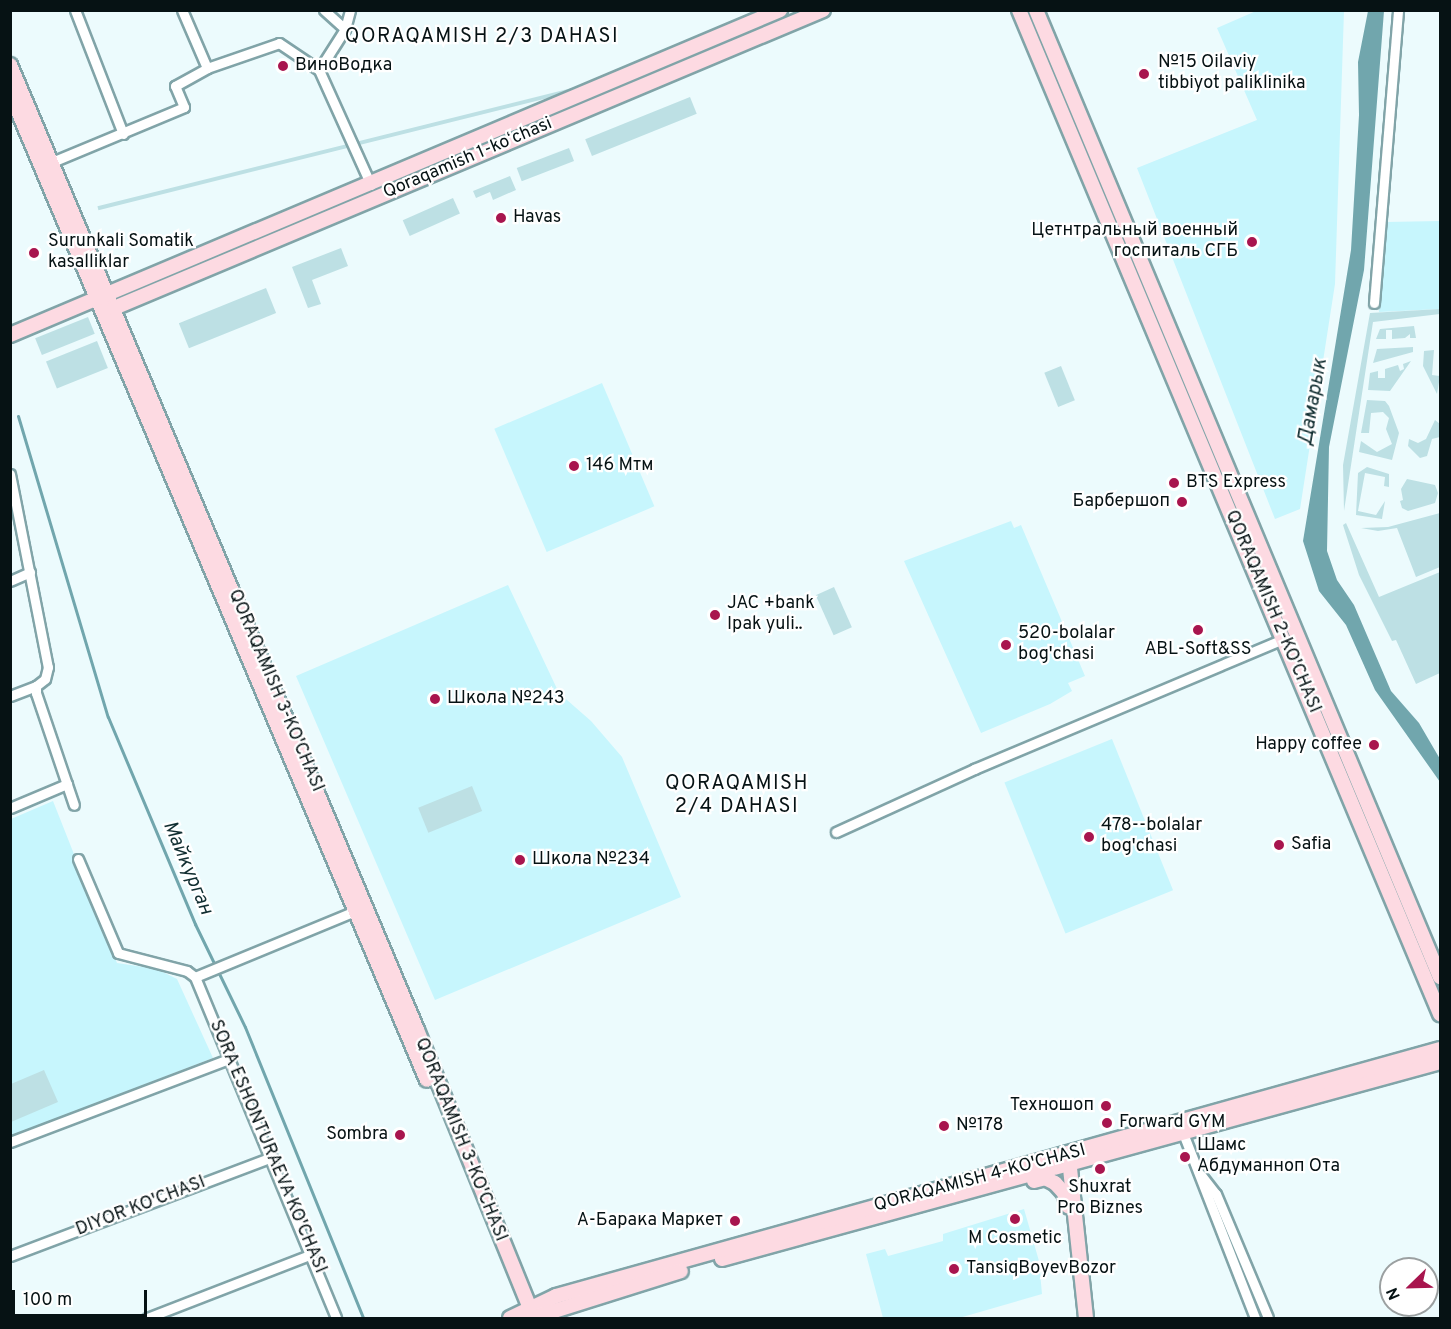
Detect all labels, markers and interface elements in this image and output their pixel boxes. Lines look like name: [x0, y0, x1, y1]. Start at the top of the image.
district label: QORAQAMISH 2/3 DAHASI: [345, 25, 619, 49]
place label: №15 Oilaviy tibbiyot paliklinika: [1158, 53, 1305, 96]
place label: ВиноВодка: [295, 55, 392, 77]
marker: ВиноВодка: [276, 59, 290, 73]
marker: №15 Oilaviy tibbiyot paliklinika: [1135, 65, 1153, 83]
street label: Qoraqamish 1-koʻchasi: [380, 114, 556, 204]
place label: Havas: [513, 207, 561, 229]
marker: Havas: [494, 211, 508, 225]
place label: Цетнтральный военный госпиталь СГБ: [1031, 221, 1238, 264]
place label: Surunkali Somatik kasalliklar: [48, 232, 194, 274]
marker: Цетнтральный военный госпиталь СГБ: [1243, 233, 1261, 251]
marker: Surunkali Somatik kasalliklar: [25, 244, 43, 262]
water label: Дамарык: [1295, 357, 1333, 447]
place label: 146 Мтм: [586, 455, 653, 477]
marker: 146 Мтм: [567, 459, 581, 473]
place label: BTS Express: [1186, 472, 1286, 494]
marker: BTS Express: [1167, 476, 1181, 490]
place label: Барбершоп: [1073, 491, 1170, 513]
marker: Барбершоп: [1175, 495, 1189, 509]
street label: QORAQAMISH 2-KO'CHASI: [1219, 507, 1325, 717]
street label: QORAQAMISH 3-KO'CHASI: [223, 587, 327, 795]
place label: JAC +bank Ipak yuli..: [727, 594, 815, 636]
marker: JAC +bank Ipak yuli..: [708, 608, 722, 622]
marker: ABL-Soft&SS: [1191, 623, 1205, 637]
place label: 520-bolalar bog'chasi: [1018, 624, 1115, 666]
marker: 520-bolalar bog'chasi: [999, 638, 1013, 652]
place label: ABL-Soft&SS: [1144, 639, 1252, 661]
place label: Школа №243: [447, 688, 565, 710]
marker: Школа №243: [428, 692, 442, 706]
place label: Happy coffee: [1255, 734, 1362, 756]
marker: Happy coffee: [1367, 738, 1381, 752]
district label: QORAQAMISH 2/4 DAHASI: [665, 773, 809, 820]
place label: 478--bolalar bog'chasi: [1101, 816, 1202, 858]
water label: Майкурган: [156, 817, 218, 919]
marker: 478--bolalar bog'chasi: [1082, 830, 1096, 844]
place label: Safia: [1291, 834, 1331, 856]
marker: Safia: [1272, 838, 1286, 852]
place label: Школа №234: [532, 849, 650, 871]
marker: Школа №234: [513, 853, 527, 867]
street label: SORA ESHONTURAEVA KO'CHASI: [203, 1016, 331, 1278]
street label: QORAQAMISH 3-KO'CHASI: [409, 1035, 511, 1245]
place label: Техношоп: [1010, 1095, 1094, 1117]
marker: Техношоп: [1099, 1099, 1113, 1113]
place label: Forward GYM: [1119, 1112, 1225, 1134]
place label: №178: [956, 1115, 1003, 1137]
marker: Forward GYM: [1100, 1116, 1114, 1130]
marker: №178: [937, 1119, 951, 1133]
place label: Sombra: [326, 1124, 388, 1146]
marker: Sombra: [393, 1128, 407, 1142]
place label: Шамс Абдуманноп Ота: [1197, 1136, 1340, 1178]
street label: QORAQAMISH 4-KO'CHASI: [872, 1140, 1088, 1218]
marker: Шамс Абдуманноп Ота: [1178, 1150, 1192, 1164]
marker: Shuxrat Pro Biznes: [1093, 1162, 1107, 1176]
street label: DIYOR KO'CHASI: [73, 1172, 209, 1242]
place label: Shuxrat Pro Biznes: [1057, 1178, 1143, 1220]
place label: А-Барака Маркет: [577, 1210, 723, 1232]
marker: M Cosmetic: [1008, 1212, 1022, 1226]
marker: А-Барака Маркет: [728, 1214, 742, 1228]
place label: M Cosmetic: [968, 1228, 1062, 1250]
north arrow: [1379, 1257, 1439, 1317]
place label: TansiqBoyevBozor: [966, 1258, 1116, 1280]
marker: TansiqBoyevBozor: [947, 1262, 961, 1276]
scale bar: [15, 1278, 150, 1316]
text: N: [1383, 1284, 1406, 1302]
text: 100 m: [23, 1289, 72, 1312]

